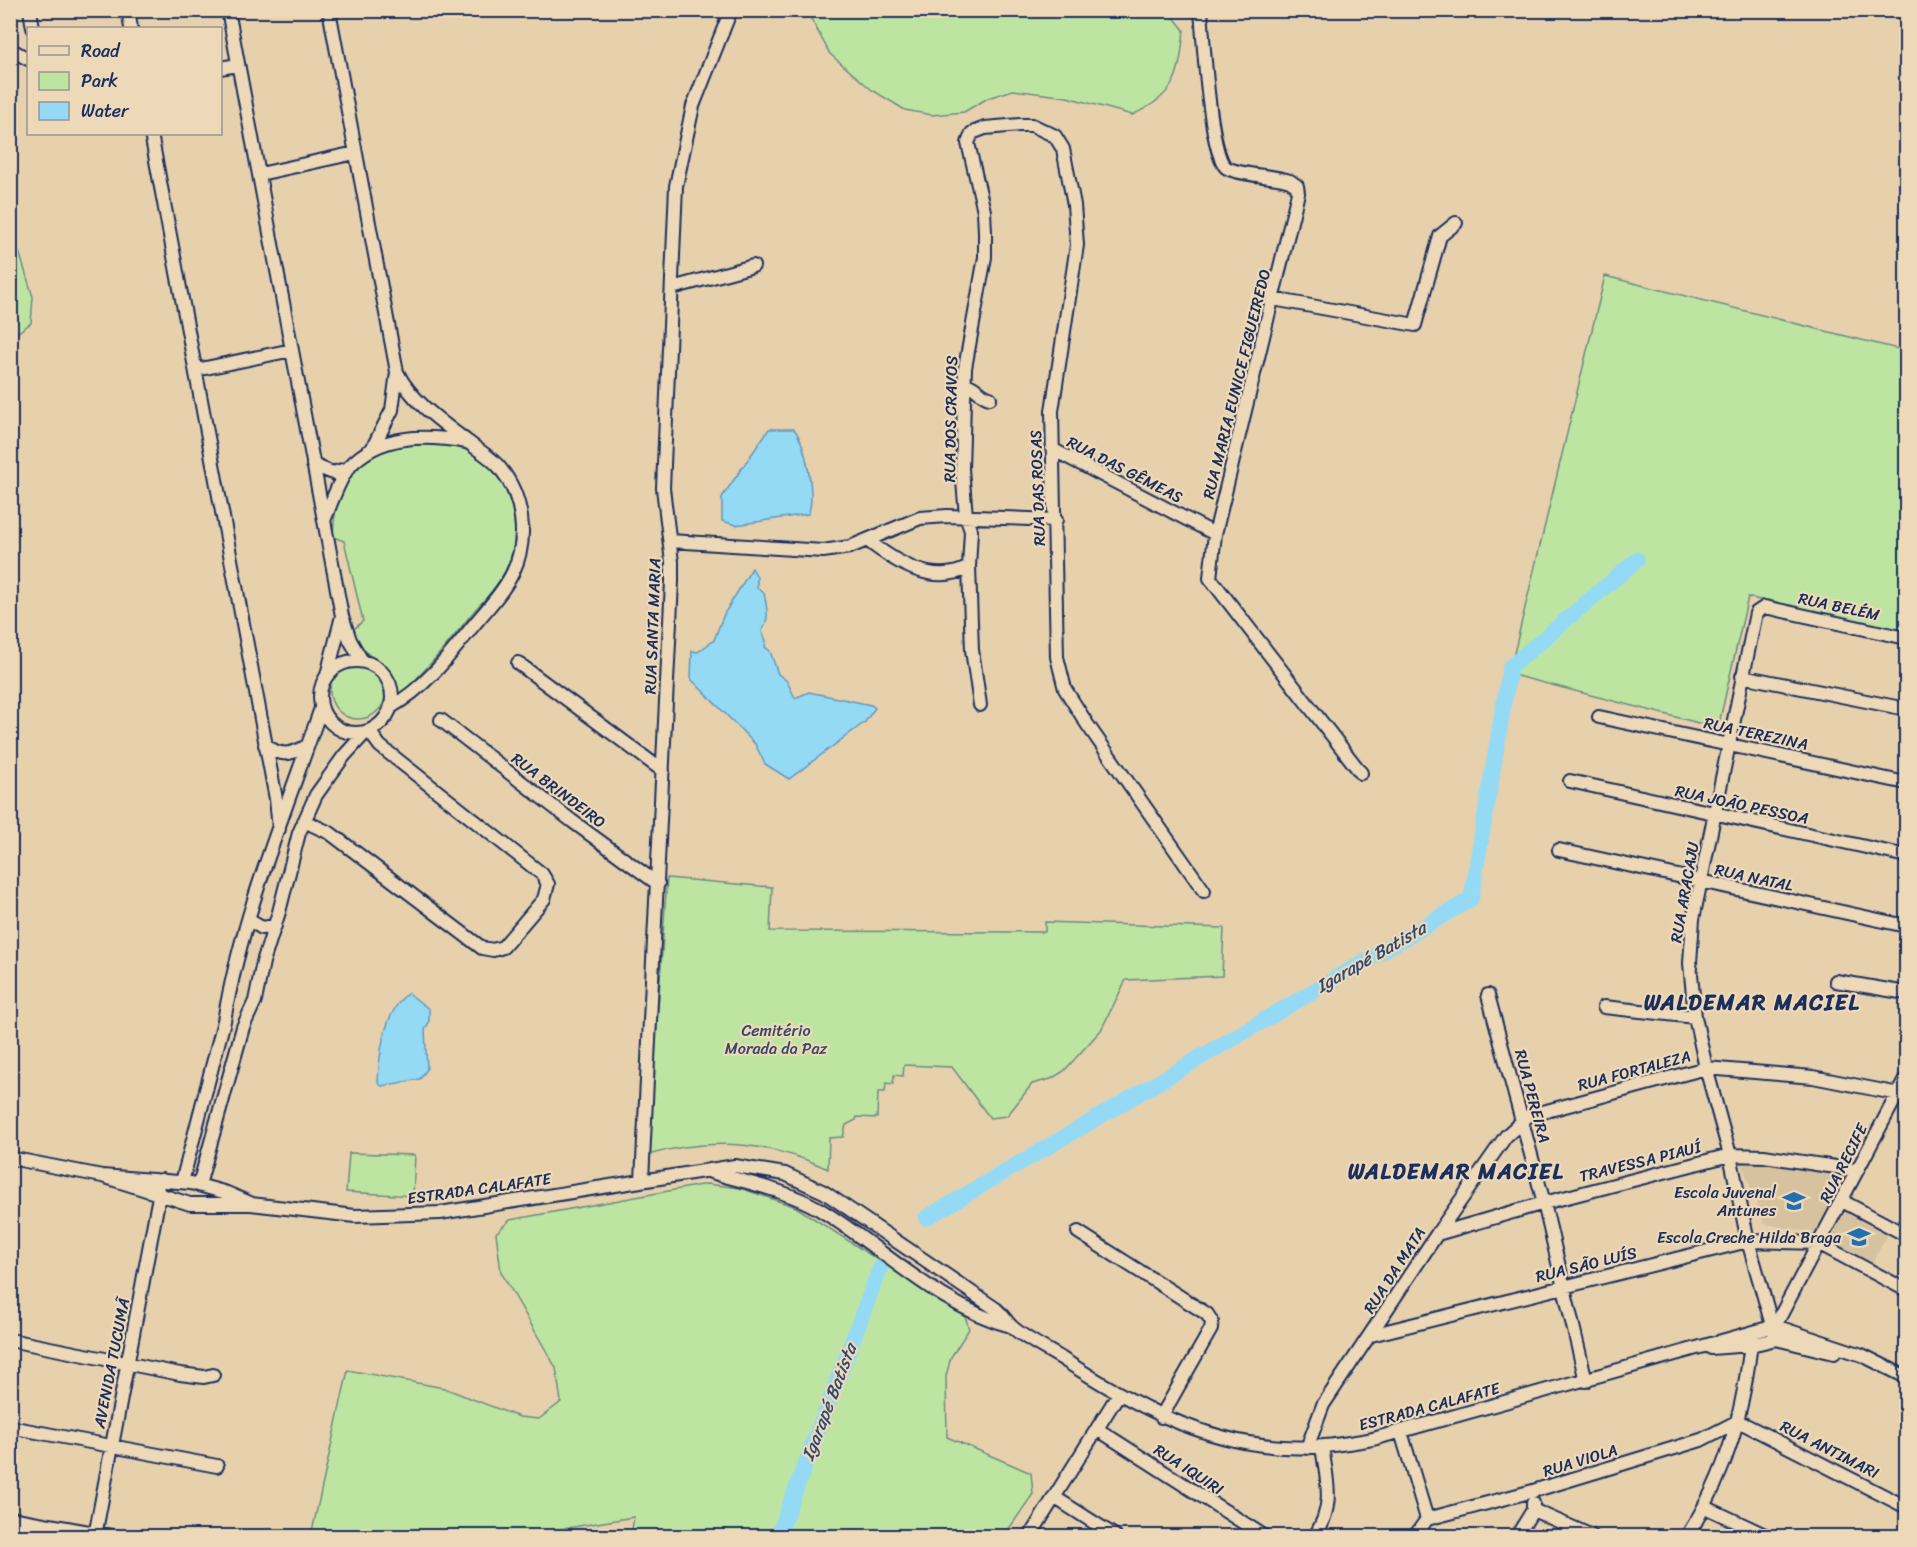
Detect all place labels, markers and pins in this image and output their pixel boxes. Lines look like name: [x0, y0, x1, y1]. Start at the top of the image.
place label: Escola Juvenal Antunes: [1674, 1178, 1777, 1225]
school or university icon: Escola Juvenal Antunes: [1781, 1188, 1807, 1214]
place label: Escola Creche Hilda Braga: [1657, 1223, 1842, 1252]
school or university icon: Escola Creche Hilda Braga: [1846, 1224, 1872, 1250]

